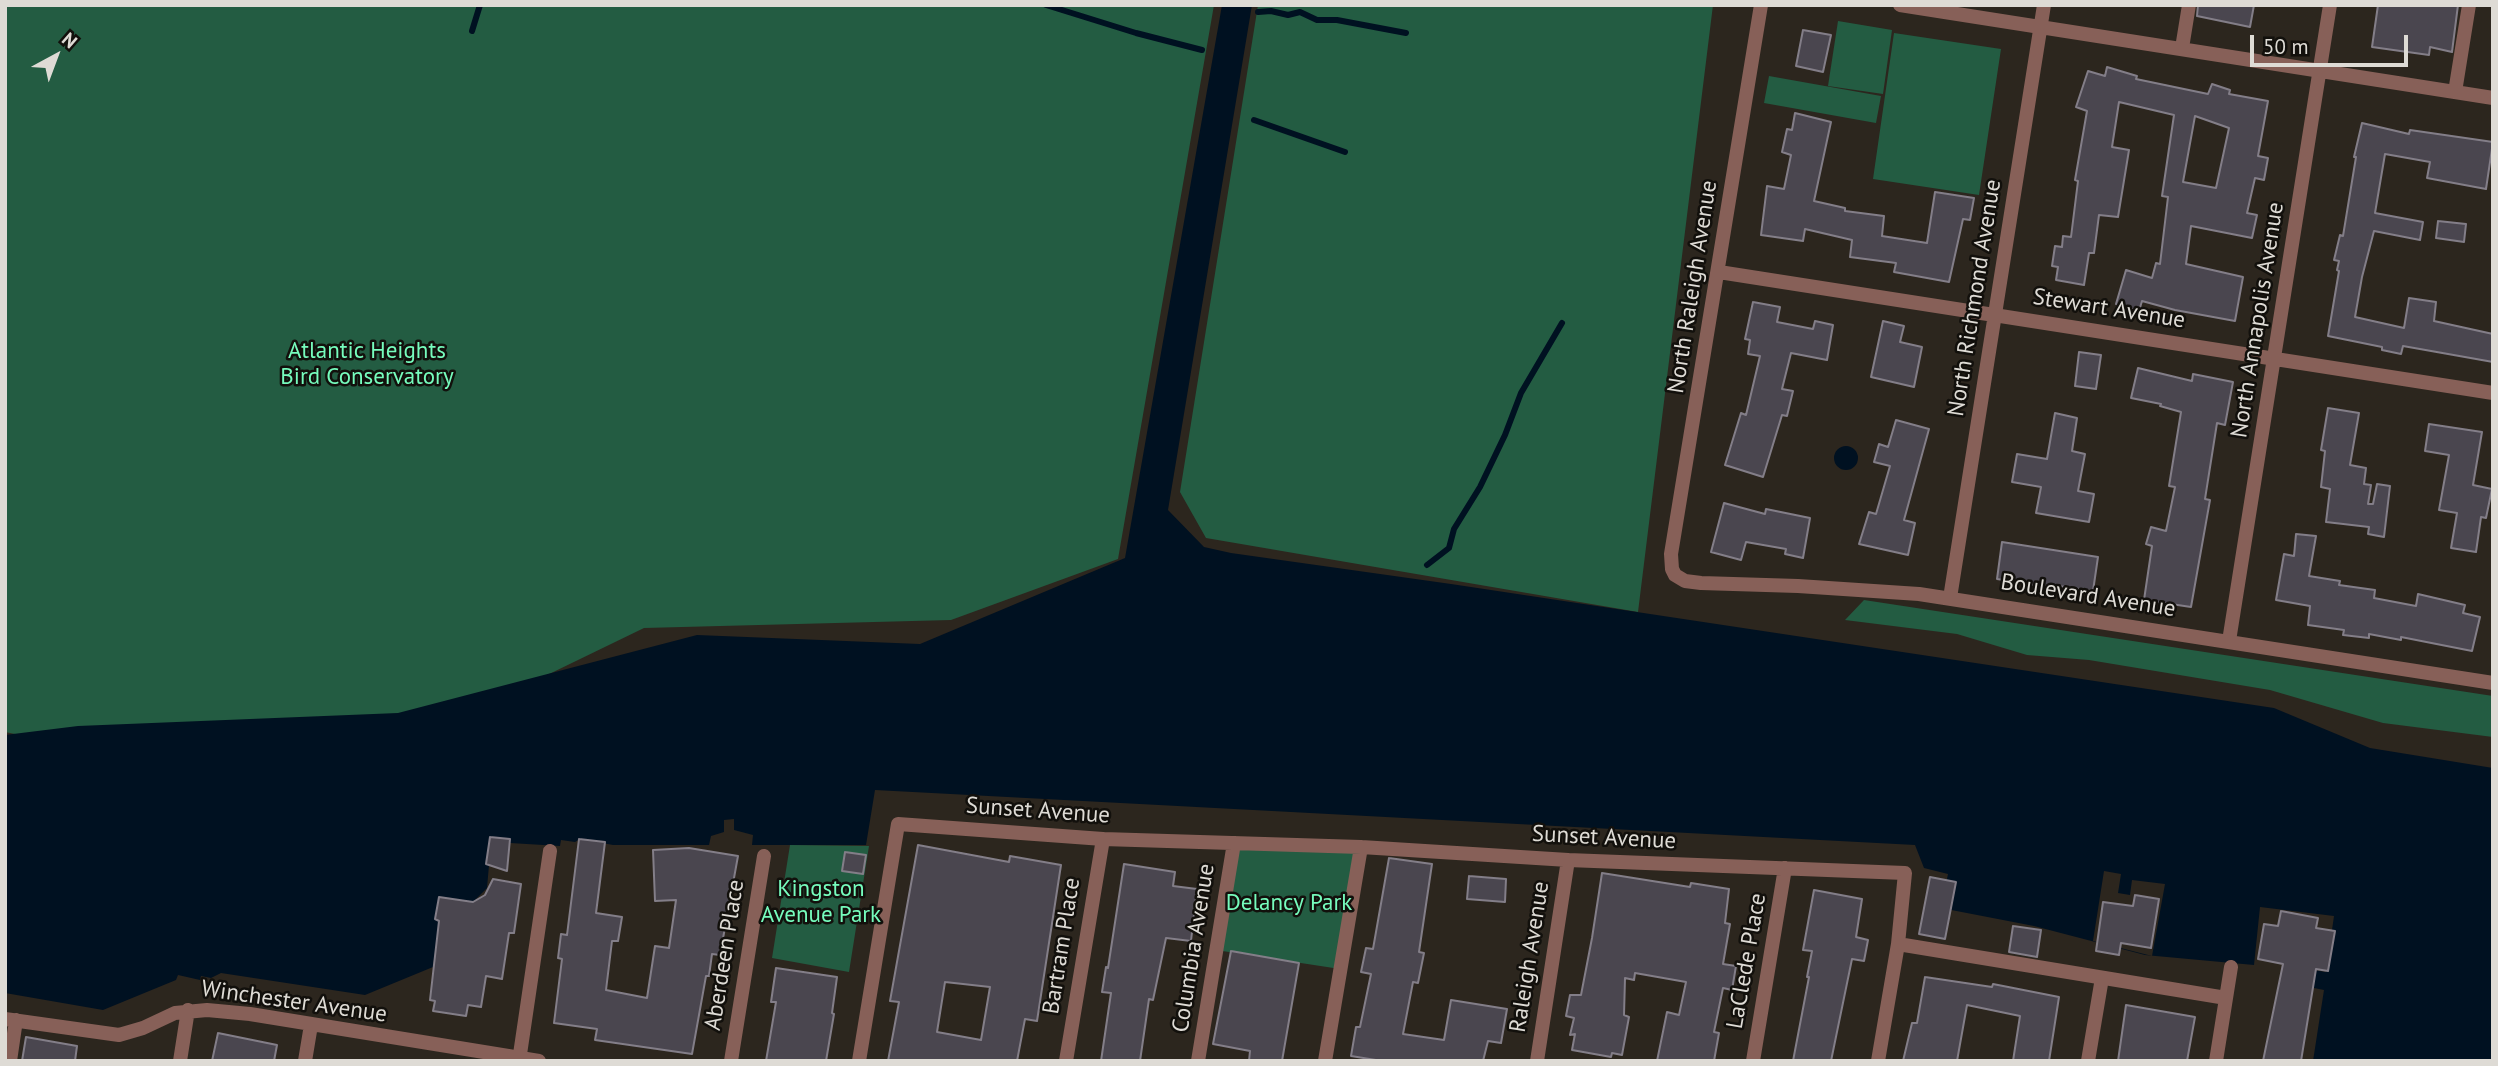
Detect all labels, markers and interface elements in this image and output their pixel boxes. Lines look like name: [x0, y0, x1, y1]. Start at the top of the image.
north arrow: [21, 21, 91, 91]
scale bar: [2253, 21, 2410, 65]
text: N: [57, 27, 82, 53]
text: 50 m: [2263, 33, 2309, 60]
street label: North Richmond Avenue: [1943, 178, 2007, 418]
street label: North Raleigh Avenue: [1663, 179, 1723, 395]
street label: North Annapolis Avenue: [2226, 200, 2290, 440]
street label: Stewart Avenue: [2031, 283, 2187, 335]
park label: Atlantic Heights Bird Conservatory: [280, 337, 454, 391]
street label: Boulevard Avenue: [1999, 569, 2177, 623]
street label: Sunset Avenue: [965, 792, 1111, 830]
street label: Sunset Avenue: [1531, 820, 1677, 856]
street label: Columbia Avenue: [1167, 862, 1221, 1034]
park label: Kingston Avenue Park: [761, 875, 881, 929]
street label: Bartram Place: [1038, 876, 1086, 1016]
street label: Aberdeen Place: [699, 878, 751, 1032]
street label: Raleigh Avenue: [1504, 880, 1556, 1034]
park label: Delancy Park: [1226, 889, 1352, 917]
street label: LaClede Place: [1722, 891, 1772, 1031]
street label: Winchester Avenue: [199, 975, 389, 1029]

